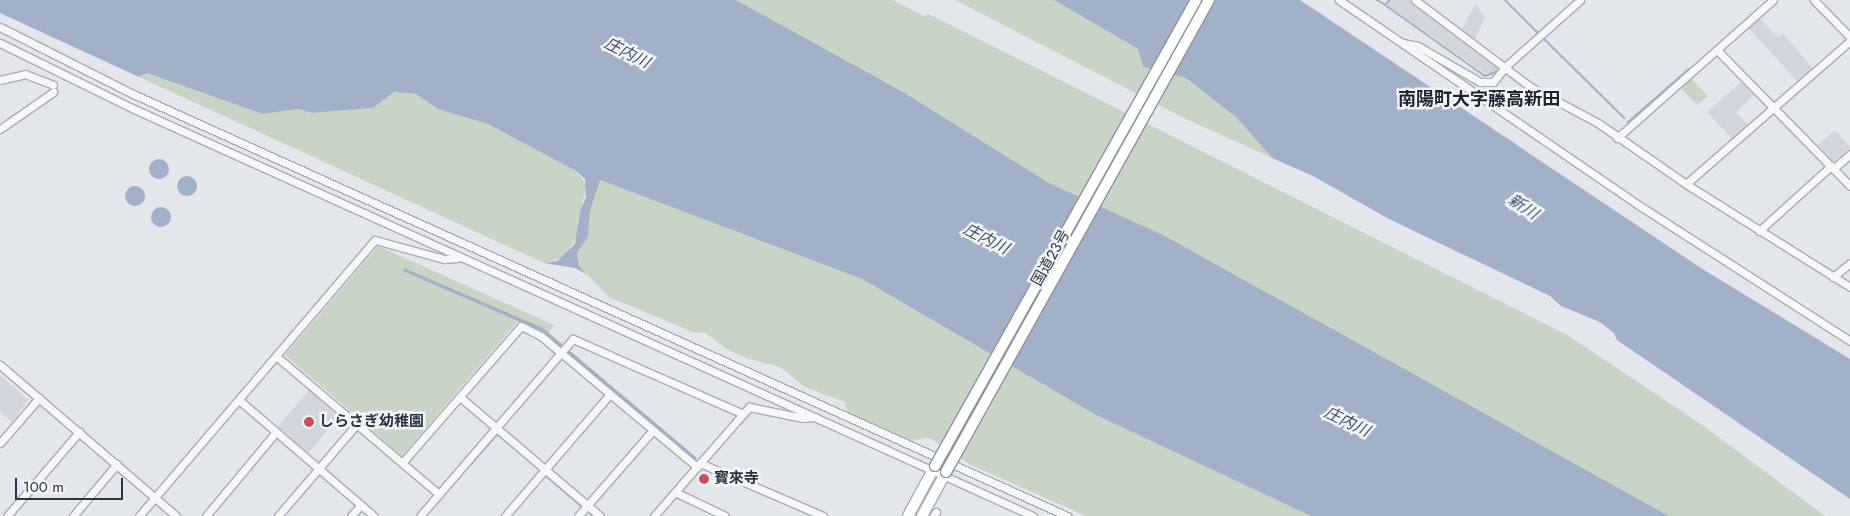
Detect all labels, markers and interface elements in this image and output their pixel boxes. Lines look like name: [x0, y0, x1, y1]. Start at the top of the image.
water label: 庄内川: [601, 34, 653, 72]
district label: 南陽町大字藤高新田: [1398, 88, 1560, 110]
water label: 新川: [1504, 190, 1542, 224]
water label: 庄内川: [960, 220, 1012, 258]
street label: 国道23号: [1028, 227, 1074, 289]
water label: 庄内川: [1321, 403, 1373, 441]
place label: しらさぎ幼稚園: [319, 413, 424, 431]
marker: しらさぎ幼稚園: [303, 416, 315, 428]
scale bar: [18, 468, 125, 500]
place label: 寳來寺: [714, 470, 759, 488]
marker: 寳來寺: [698, 473, 710, 485]
text: 100 m: [23, 476, 64, 498]

